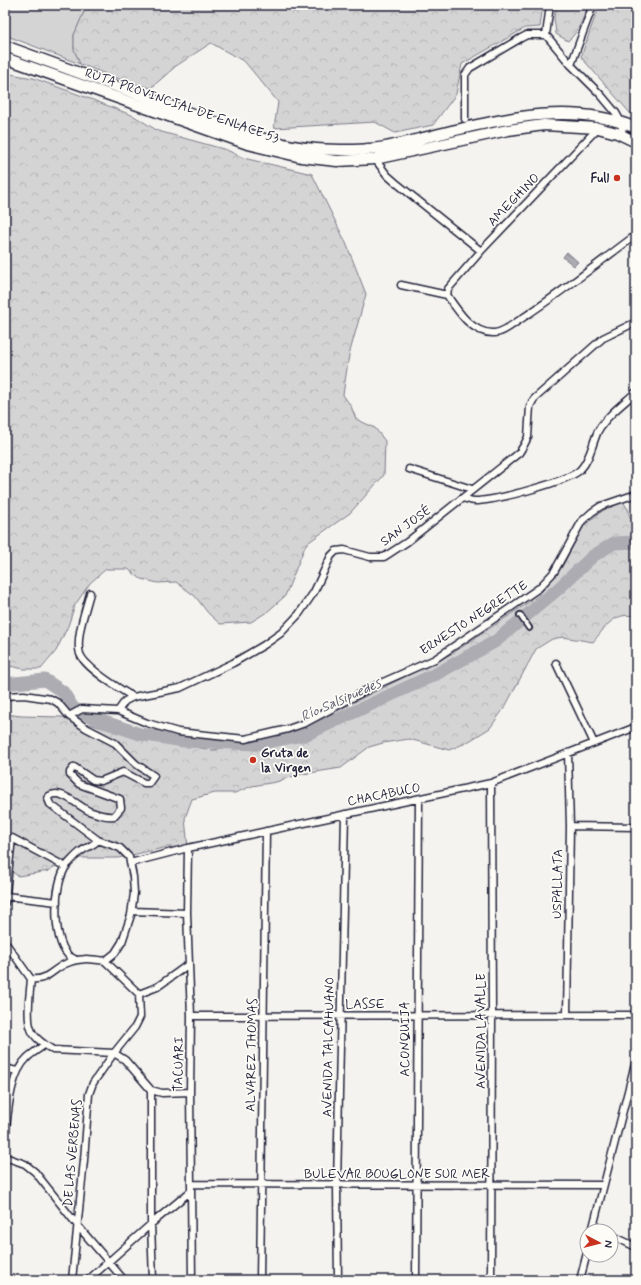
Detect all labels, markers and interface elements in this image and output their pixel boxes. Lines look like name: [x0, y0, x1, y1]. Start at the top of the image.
street label: RUTA PROVINCIAL DE ENLACE 53: [83, 65, 282, 147]
street label: AMEGHINO: [484, 170, 544, 230]
place label: Full: [590, 170, 609, 187]
marker: Full: [612, 173, 622, 183]
street label: SAN JOSÉ: [377, 501, 435, 550]
street label: ERNESTO NEGRETTE: [417, 577, 531, 659]
water label: Río Salsipuedes: [298, 674, 385, 726]
place label: Gruta de la Virgen: [261, 745, 311, 778]
marker: Gruta de la Virgen: [248, 755, 258, 765]
street label: CHACABUCO: [346, 780, 422, 810]
street label: USPALLATA: [549, 849, 567, 919]
street label: AVENIDA LAVALLE: [473, 973, 490, 1089]
street label: AVENIDA TALCAHUANO: [319, 977, 339, 1117]
street label: LASSE: [345, 996, 385, 1013]
street label: ALVAREZ THOMAS: [243, 998, 261, 1112]
street label: ACONQUIJA: [397, 1001, 414, 1077]
street label: TACUARI: [170, 1036, 188, 1092]
street label: DE LAS VERBENAS: [60, 1098, 86, 1208]
street label: BULEVAR BOUGLONE SUR MER: [304, 1166, 490, 1183]
north arrow: [579, 1223, 619, 1263]
text: N: [601, 1240, 615, 1249]

